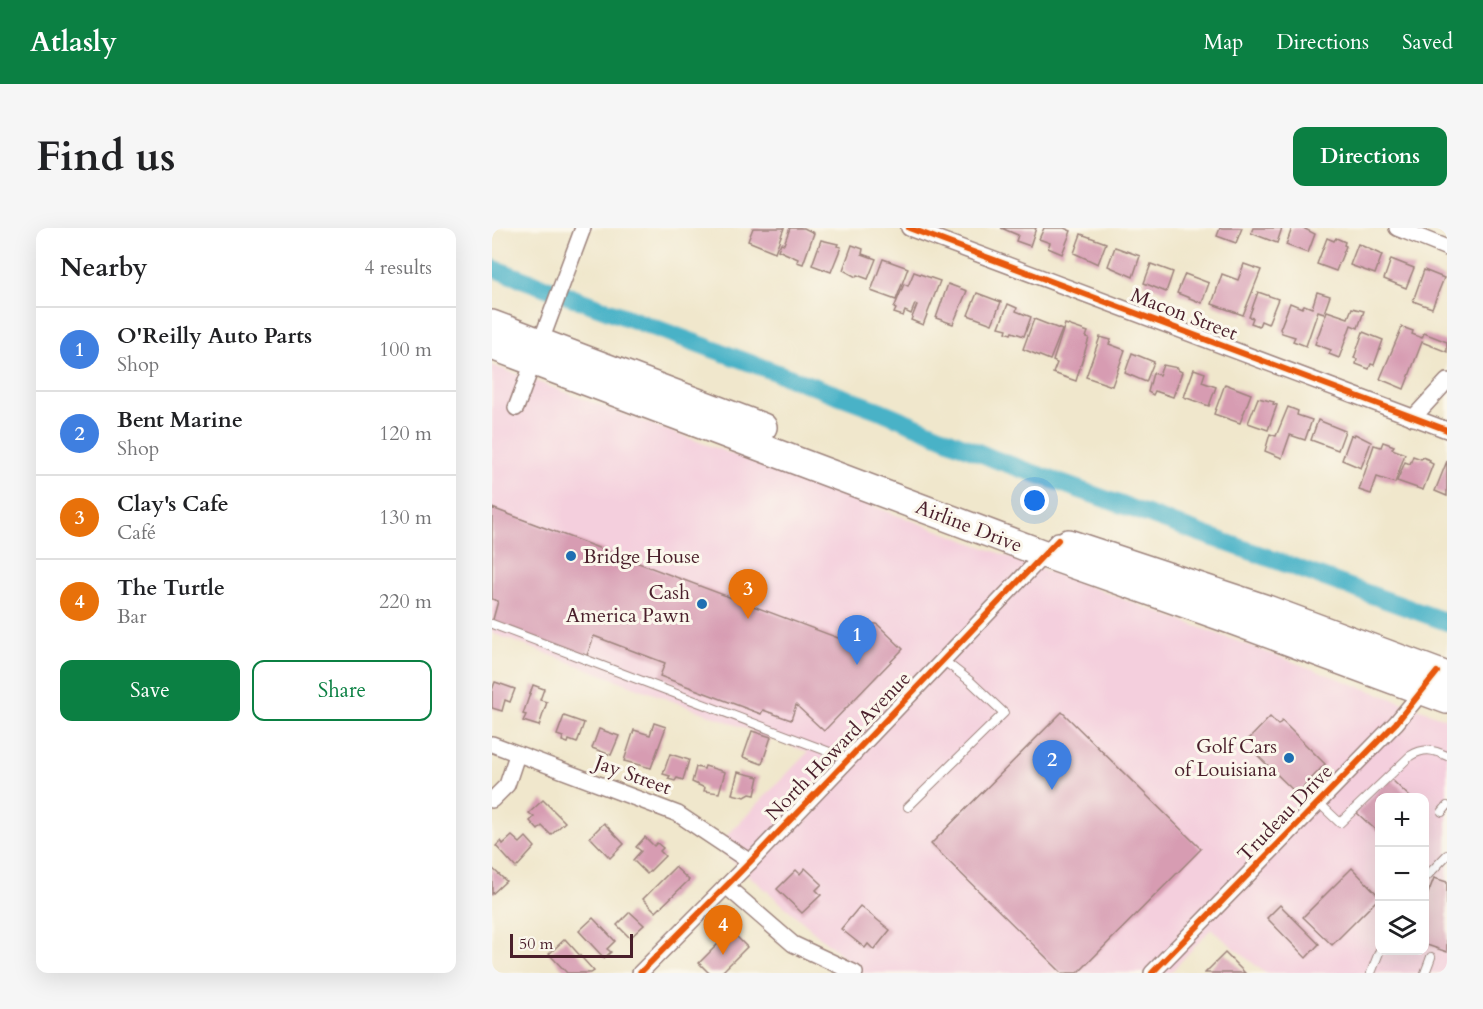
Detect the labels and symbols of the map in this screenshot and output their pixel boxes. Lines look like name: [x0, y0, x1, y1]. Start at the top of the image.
street label: Macon Street: [1127, 281, 1242, 347]
your location: [1020, 486, 1049, 515]
street label: Airline Drive: [912, 493, 1026, 559]
place label: Bridge House: [583, 543, 700, 570]
marker: Bridge House: [564, 549, 578, 563]
pin: 3: [728, 570, 768, 619]
place label: Cash America Pawn: [566, 579, 691, 629]
marker: Cash America Pawn: [695, 597, 709, 611]
pin: 1: [838, 616, 877, 665]
street label: North Howard Avenue: [759, 665, 917, 827]
place label: Golf Cars of Louisiana: [1174, 733, 1277, 783]
pin: 2: [1032, 740, 1072, 790]
street label: Jay Street: [588, 748, 676, 802]
marker: Golf Cars of Louisiana: [1282, 751, 1296, 765]
street label: Trudeau Drive: [1232, 758, 1338, 868]
pin: 4: [704, 906, 742, 955]
scale bar: [510, 931, 633, 958]

